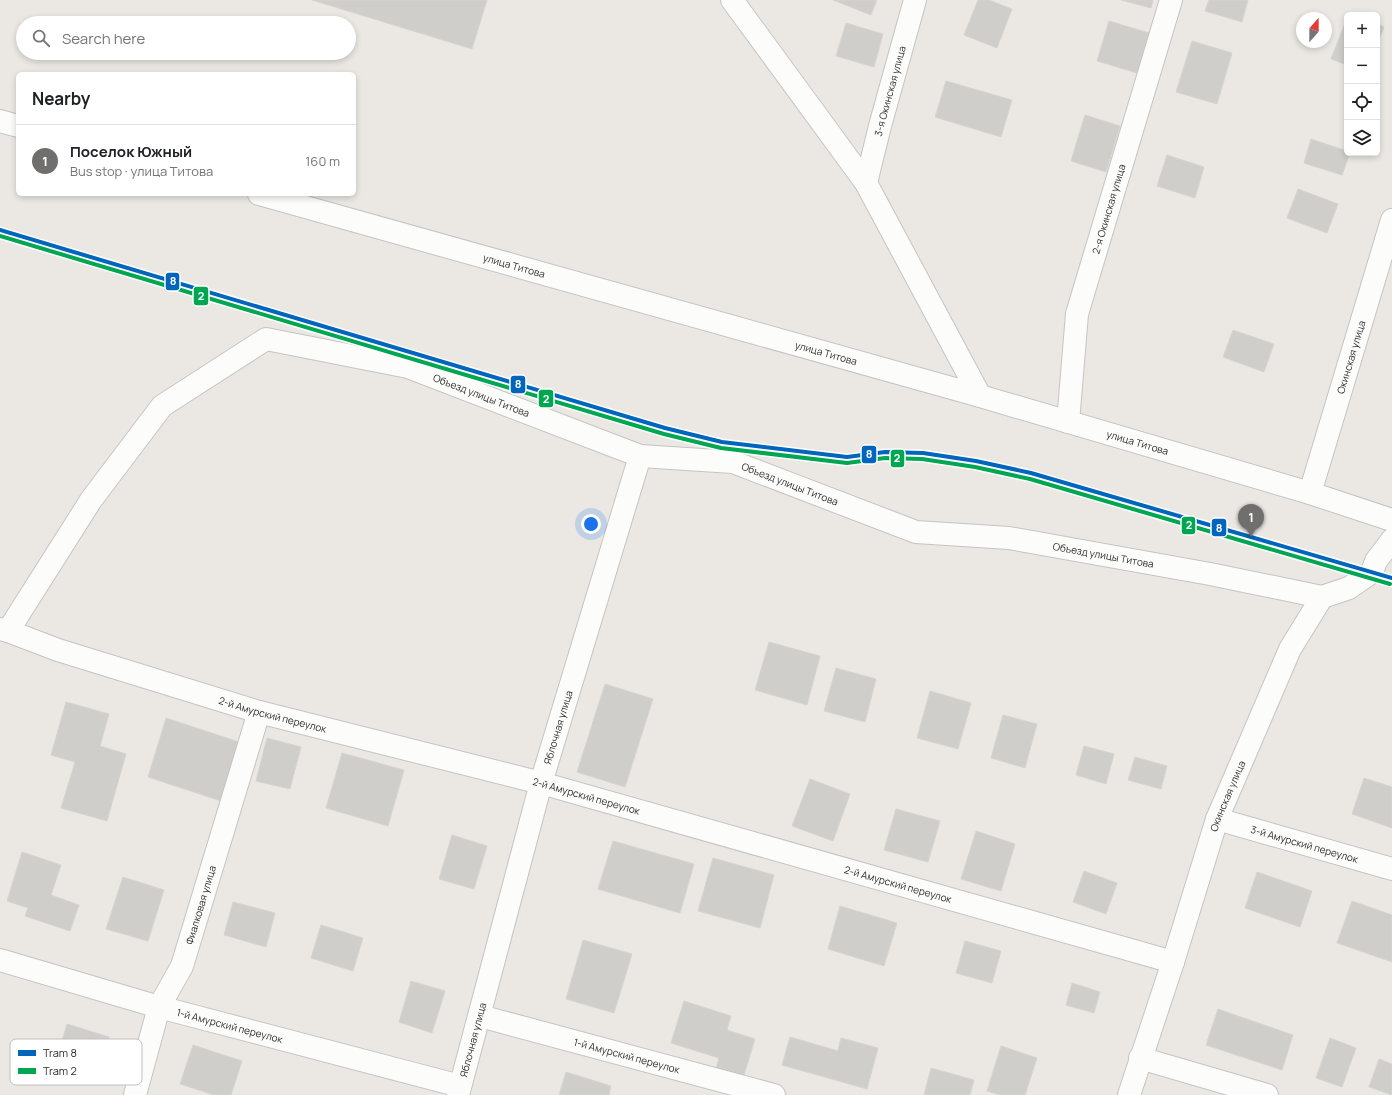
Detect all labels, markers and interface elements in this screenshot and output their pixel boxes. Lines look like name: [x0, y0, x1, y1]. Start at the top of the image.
north arrow: [1296, 12, 1332, 48]
map controls: [1344, 12, 1380, 156]
button: +: [1344, 12, 1380, 48]
search box: [16, 16, 356, 60]
icon: search: [30, 27, 52, 49]
text: Search here: [62, 28, 145, 49]
street label: 3-я Окинская улица: [871, 44, 909, 138]
button: −: [1344, 48, 1380, 84]
button: locate: [1344, 84, 1380, 120]
text: Nearby: [32, 87, 90, 110]
button: layers: [1344, 120, 1380, 156]
text: Поселок Южный: [70, 141, 192, 162]
text: 1: [42, 152, 48, 170]
text: 160 m: [305, 152, 340, 170]
text: Bus stop · улица Титова: [70, 162, 213, 180]
street label: 2-я Окинская улица: [1088, 162, 1129, 256]
street label: улица Титова: [482, 250, 547, 281]
line badge: 8: [165, 272, 180, 291]
text: 8: [170, 273, 177, 288]
line badge: 2: [193, 286, 209, 306]
text: 2: [198, 288, 204, 303]
street label: Окинская улица: [1333, 319, 1368, 395]
street label: улица Титова: [794, 338, 859, 368]
street label: Объезд улицы Титова: [431, 370, 532, 420]
line badge: 8: [510, 375, 526, 394]
text: 8: [515, 376, 522, 391]
line badge: 2: [538, 389, 554, 408]
text: 2: [543, 391, 549, 406]
street label: улица Титова: [1105, 427, 1170, 458]
line badge: 8: [861, 445, 877, 464]
text: 8: [866, 446, 873, 461]
line badge: 2: [890, 449, 905, 468]
text: 2: [894, 450, 900, 465]
street label: Объезд улицы Титова: [740, 459, 840, 509]
pin: 1: [1238, 504, 1264, 537]
your location: [581, 514, 601, 534]
line badge: 2: [1181, 516, 1196, 535]
text: 2: [1186, 517, 1192, 532]
line badge: 8: [1211, 518, 1227, 537]
text: 8: [1216, 520, 1223, 535]
street label: Объезд улицы Титова: [1052, 539, 1155, 571]
street label: Яблочная улица: [540, 689, 576, 766]
street label: 2-й Амурский переулок: [217, 693, 329, 736]
street label: Окинская улица: [1207, 758, 1248, 833]
street label: 2-й Амурский переулок: [531, 774, 643, 818]
street label: 3-й Амурский переулок: [1249, 822, 1361, 866]
street label: 2-й Амурский переулок: [843, 862, 954, 906]
street label: Фиалковая улица: [182, 864, 219, 946]
street label: Яблочная улица: [456, 1001, 489, 1079]
street label: 1-й Амурский переулок: [175, 1005, 285, 1046]
street label: 1-й Амурский переулок: [572, 1035, 682, 1077]
legend: [10, 1039, 142, 1085]
text: Tram 8: [43, 1045, 77, 1060]
text: Tram 2: [43, 1063, 77, 1078]

